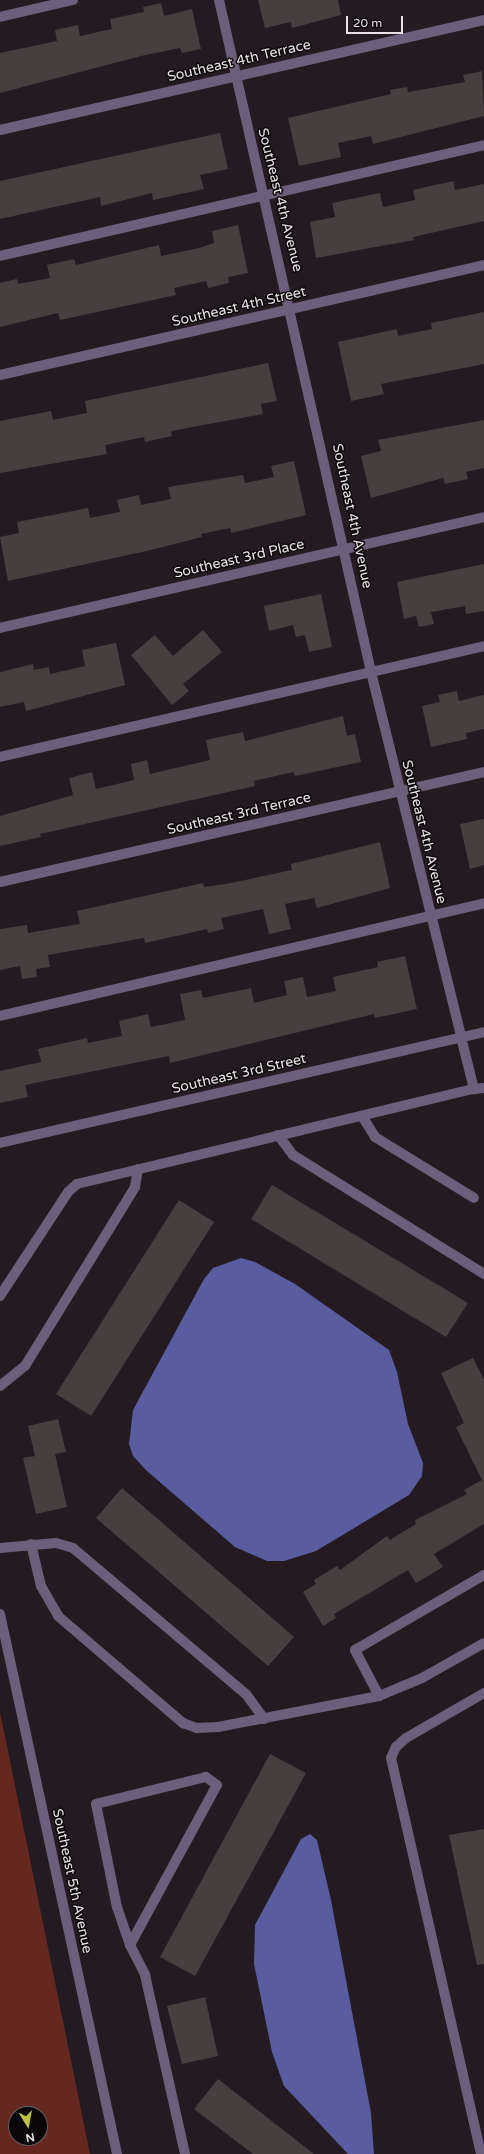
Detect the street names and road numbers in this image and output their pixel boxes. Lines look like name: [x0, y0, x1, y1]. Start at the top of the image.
street label: Southeast 4th Terrace: [166, 36, 312, 86]
street label: Southeast 4th Avenue: [254, 126, 306, 274]
street label: Southeast 4th Street: [170, 283, 308, 331]
street label: Southeast 4th Avenue: [328, 442, 376, 590]
street label: Southeast 3rd Place: [172, 536, 306, 582]
street label: Southeast 4th Avenue: [398, 758, 450, 906]
street label: Southeast 3rd Terrace: [166, 789, 312, 839]
street label: Southeast 3rd Street: [170, 1050, 308, 1098]
street label: Southeast 5th Avenue: [48, 1807, 96, 1955]

